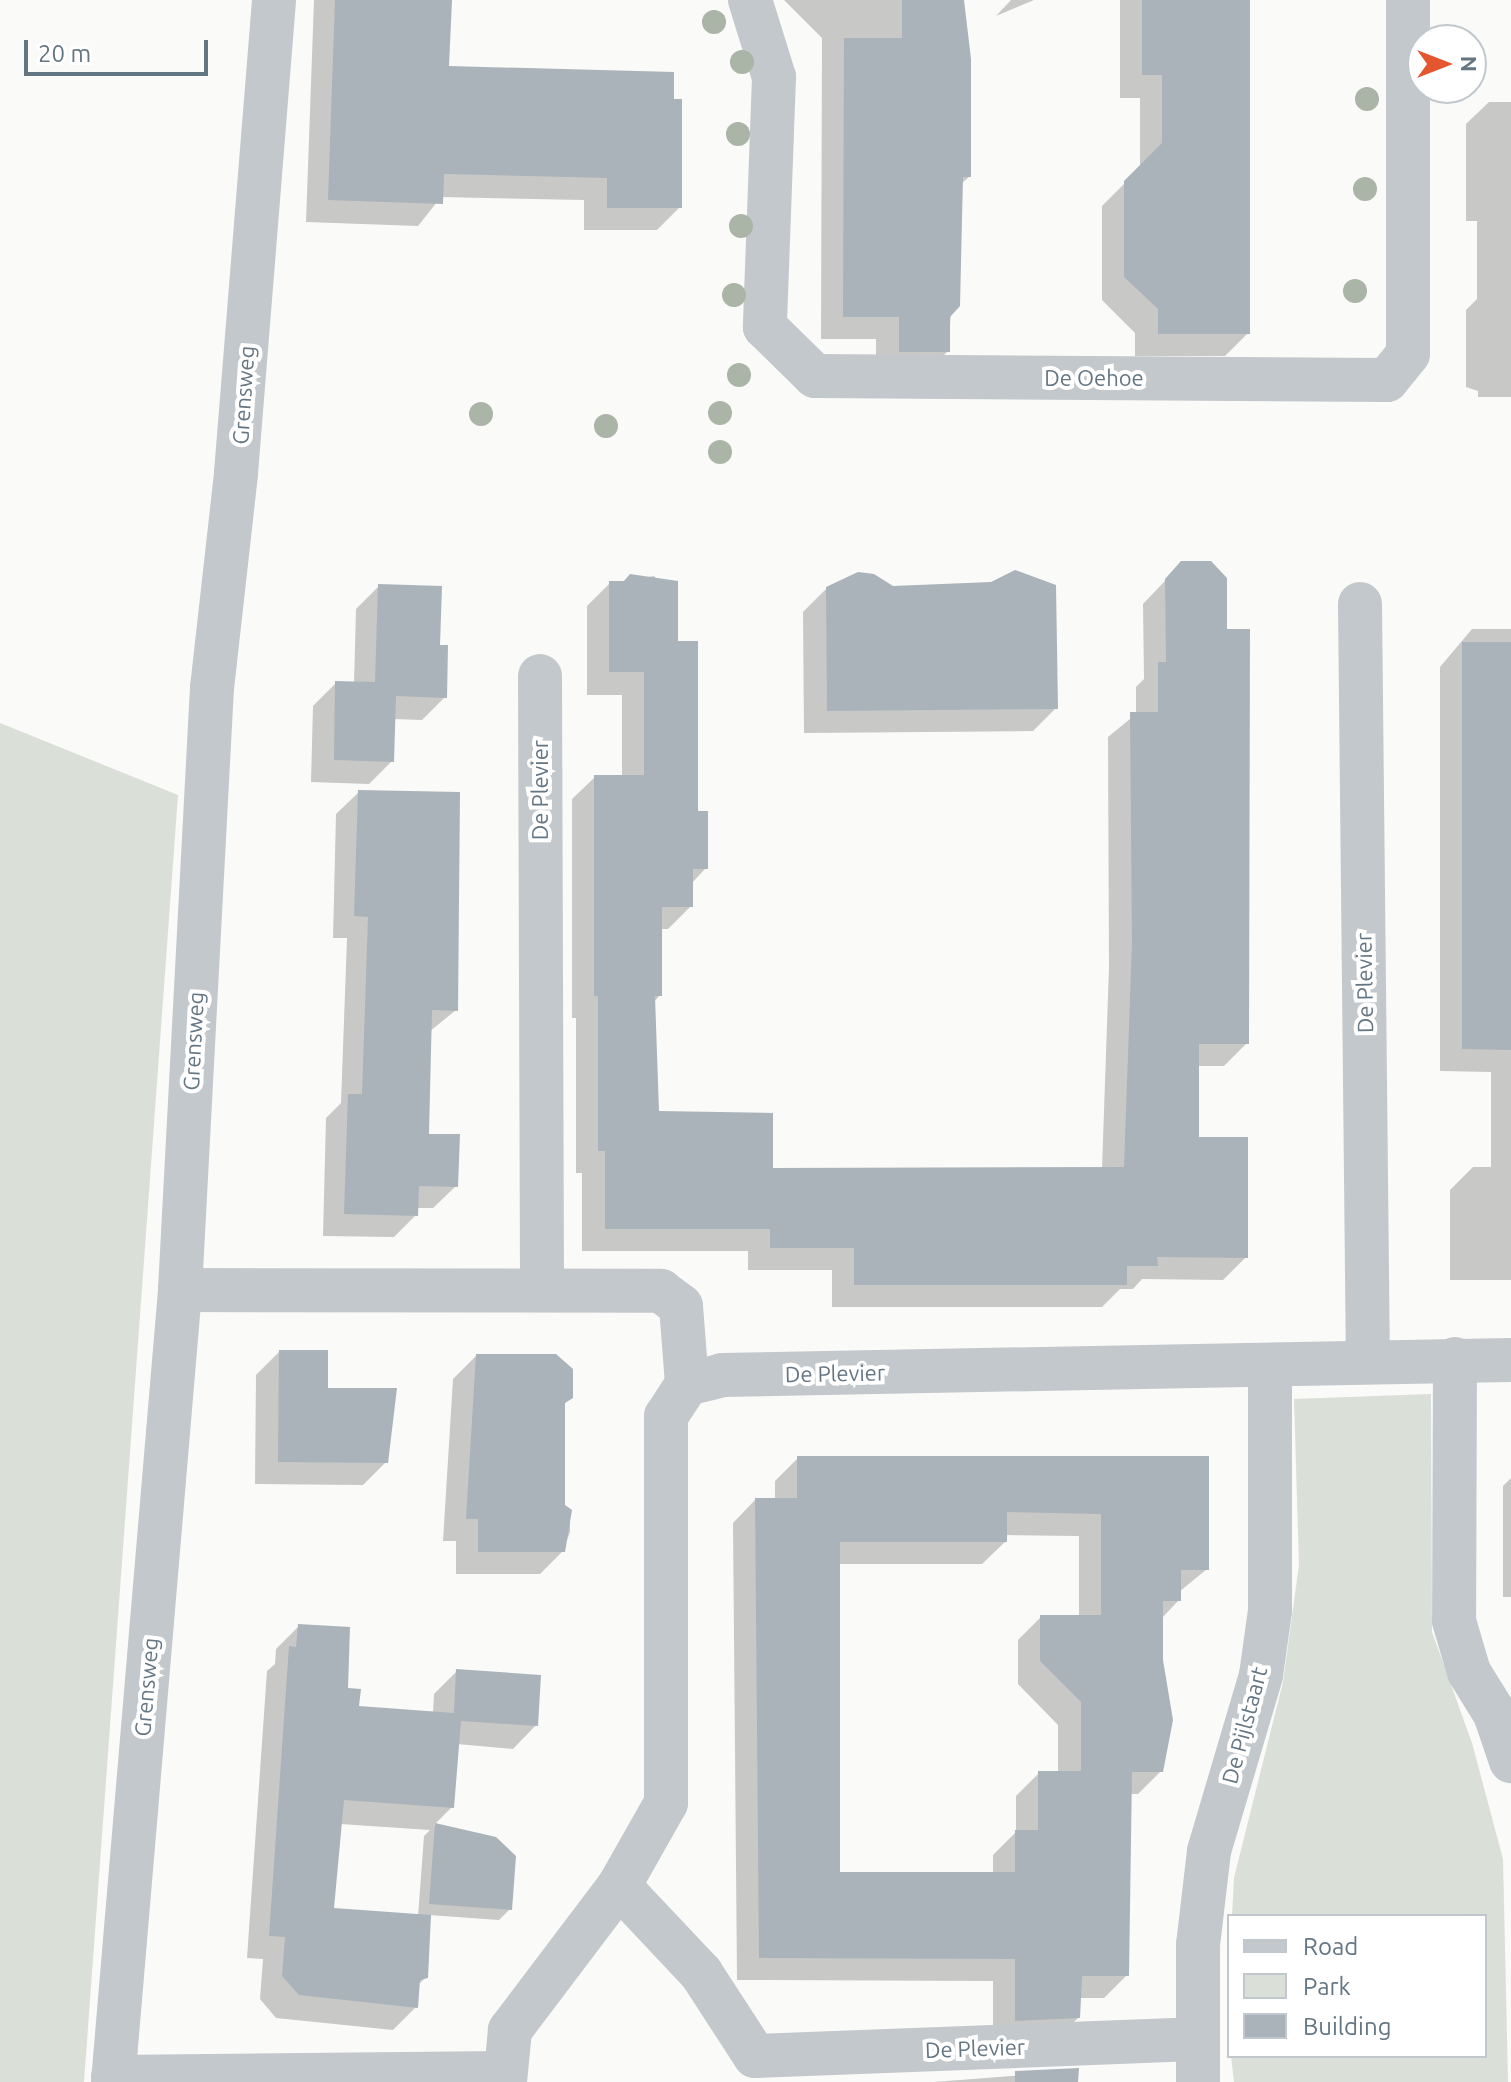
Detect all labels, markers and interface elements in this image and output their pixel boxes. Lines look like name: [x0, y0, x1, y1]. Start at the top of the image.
scale bar: [28, 24, 212, 74]
north arrow: [1407, 24, 1487, 104]
text: 20 m: [38, 40, 91, 67]
text: N: [1457, 56, 1482, 72]
street label: Grensweg: [226, 345, 260, 445]
street label: De Oehoe: [1044, 365, 1144, 391]
street label: De Plevier: [527, 740, 553, 840]
street label: De Plevier: [1350, 933, 1378, 1033]
street label: Grensweg: [177, 991, 209, 1091]
street label: De Plevier: [785, 1359, 885, 1387]
street label: Grensweg: [129, 1637, 163, 1737]
street label: De Pijlstaart: [1216, 1664, 1272, 1786]
legend: [1227, 1914, 1487, 2058]
text: Road: [1303, 1933, 1358, 1960]
text: Park: [1303, 1973, 1351, 2000]
text: Building: [1303, 2013, 1391, 2040]
street label: De Plevier: [924, 2033, 1026, 2063]

